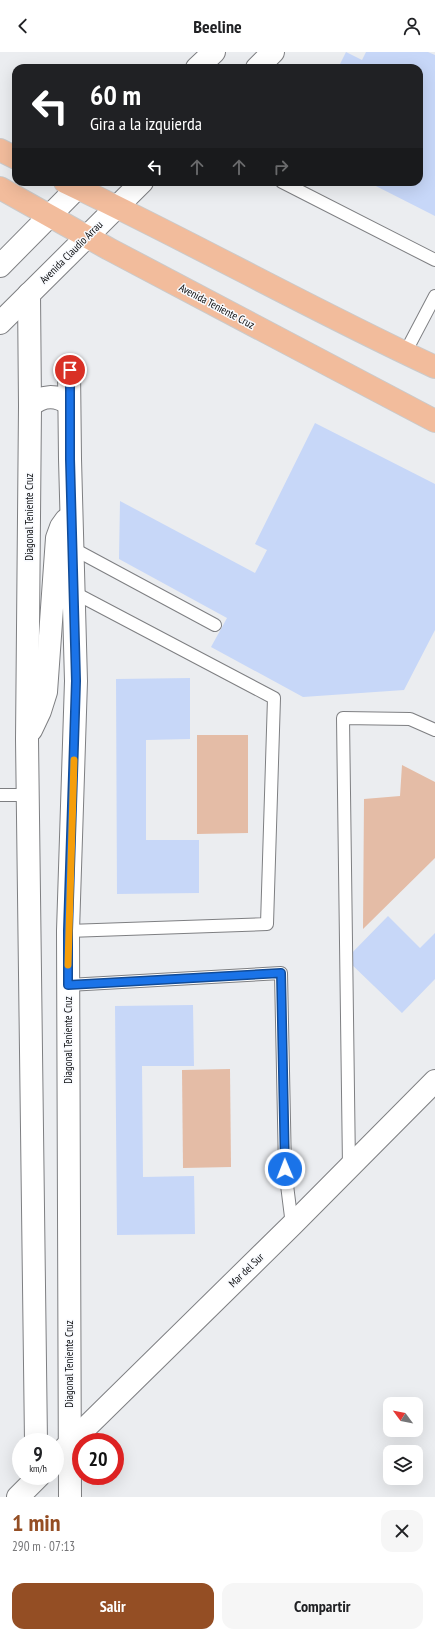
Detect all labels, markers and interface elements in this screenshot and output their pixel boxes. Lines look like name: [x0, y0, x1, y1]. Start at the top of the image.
icon: back: [12, 15, 34, 37]
text: Beeline: [193, 15, 242, 38]
icon: person: [401, 15, 423, 37]
text: 60 m: [90, 76, 141, 113]
icon: left: [24, 80, 76, 132]
text: Gira a la izquierda: [90, 112, 202, 135]
icon: left: [144, 156, 166, 178]
icon: ahead: [186, 156, 208, 178]
icon: ahead: [228, 156, 250, 178]
icon: right: [270, 156, 292, 178]
street label: Avenida Claudio Arrau: [37, 217, 106, 286]
street label: Avenida Teniente Cruz: [177, 280, 257, 332]
pin: [53, 353, 87, 387]
icon: arrive: [59, 359, 81, 381]
street label: Diagonal Teniente Cruz: [22, 473, 36, 561]
street label: Diagonal Teniente Cruz: [61, 996, 75, 1084]
position arrow: [264, 1148, 306, 1190]
street label: Mar del Sur: [226, 1250, 266, 1290]
street label: Diagonal Teniente Cruz: [62, 1320, 76, 1408]
north arrow: [383, 1397, 423, 1437]
map controls: [383, 1397, 423, 1485]
speed limit sign: 20: [72, 1433, 124, 1485]
text: 9: [33, 1441, 43, 1467]
button: layers: [383, 1445, 423, 1485]
text: km/h: [29, 1462, 47, 1475]
text: 1 min: [12, 1507, 60, 1538]
button: close: [381, 1510, 423, 1552]
text: 290 m · 07:13: [12, 1538, 75, 1555]
button: Salir: [12, 1583, 214, 1629]
button: Compartir: [222, 1583, 423, 1629]

